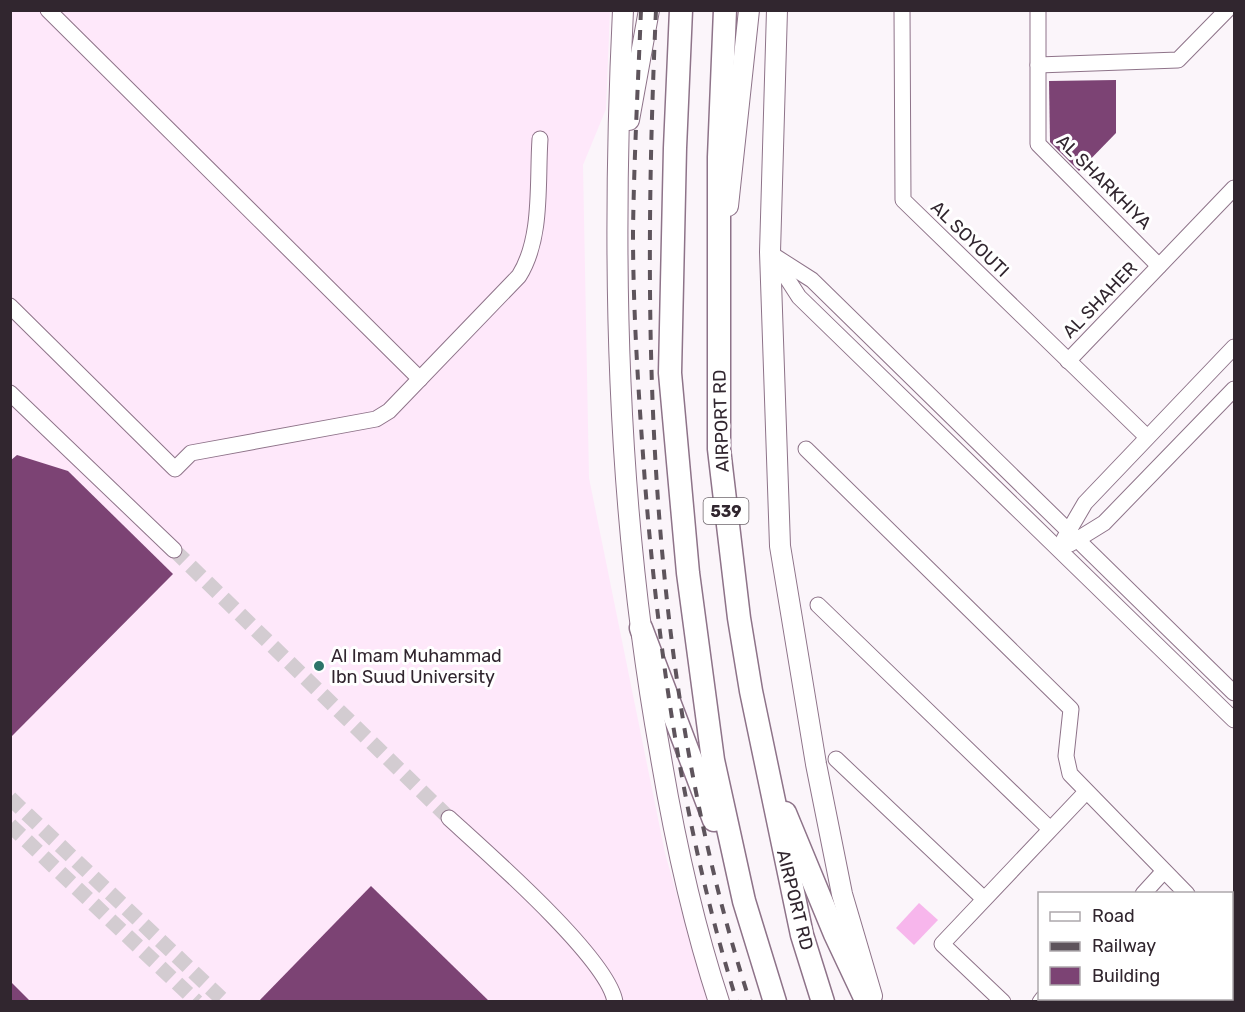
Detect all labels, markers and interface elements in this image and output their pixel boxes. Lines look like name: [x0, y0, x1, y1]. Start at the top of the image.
street label: AL SHARKHIYA: [1052, 130, 1156, 234]
street label: AL SOYOUTI: [926, 196, 1014, 282]
street label: AL SHAHER: [1058, 257, 1142, 343]
street label: AIRPORT RD: [708, 369, 734, 473]
road number: 539: [704, 498, 748, 524]
place label: Al Imam Muhammad Ibn Suud University: [331, 645, 502, 688]
marker: Al Imam Muhammad Ibn Suud University: [312, 659, 326, 673]
street label: AIRPORT RD: [772, 848, 818, 952]
legend: [1038, 892, 1233, 1000]
text: Road: [1092, 905, 1135, 927]
text: Railway: [1092, 935, 1156, 957]
text: Building: [1092, 965, 1160, 987]

